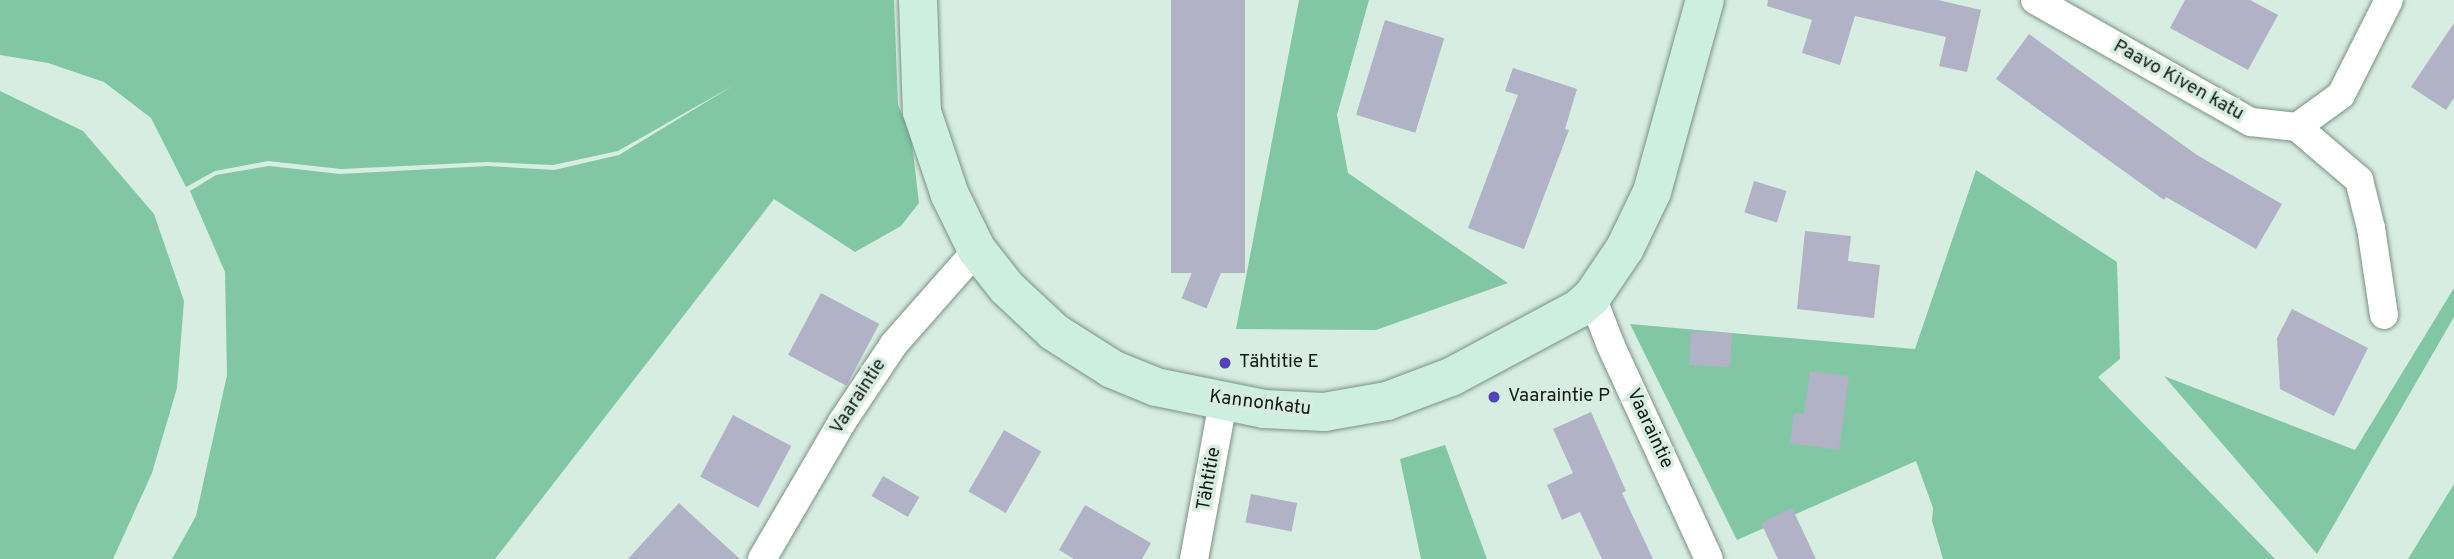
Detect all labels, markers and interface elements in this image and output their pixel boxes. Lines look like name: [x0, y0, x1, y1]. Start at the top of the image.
street label: Paavo Kiven katu: [2109, 36, 2247, 126]
place label: Tähtitie E: [1239, 352, 1319, 374]
street label: Vaaraintie: [826, 355, 892, 439]
marker: Tähtitie E: [1217, 355, 1233, 371]
street label: Vaaraintie: [1621, 385, 1677, 473]
street label: Kannonkatu: [1208, 386, 1312, 422]
place label: Vaaraintie P: [1508, 386, 1610, 408]
marker: Vaaraintie P: [1486, 389, 1502, 405]
street label: Tähtitie: [1193, 446, 1227, 512]

